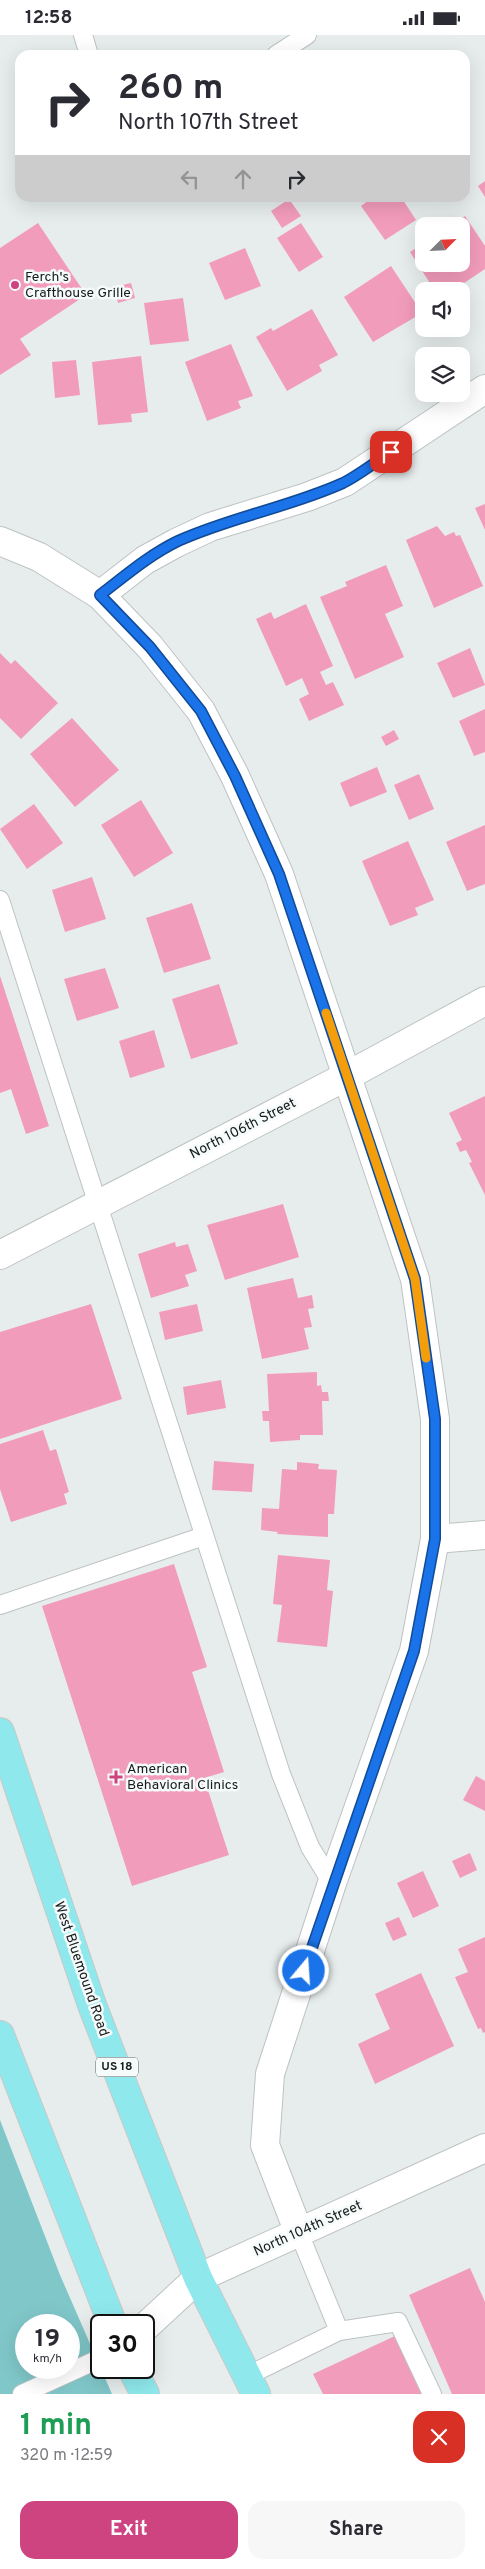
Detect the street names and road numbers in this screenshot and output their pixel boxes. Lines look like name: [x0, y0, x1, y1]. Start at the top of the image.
street label: North 106th Street: [187, 1095, 299, 1163]
street label: West Bluemound Road: [50, 1899, 112, 2039]
road number: US 18: [96, 2057, 138, 2076]
street label: North 104th Street: [251, 2197, 365, 2261]

